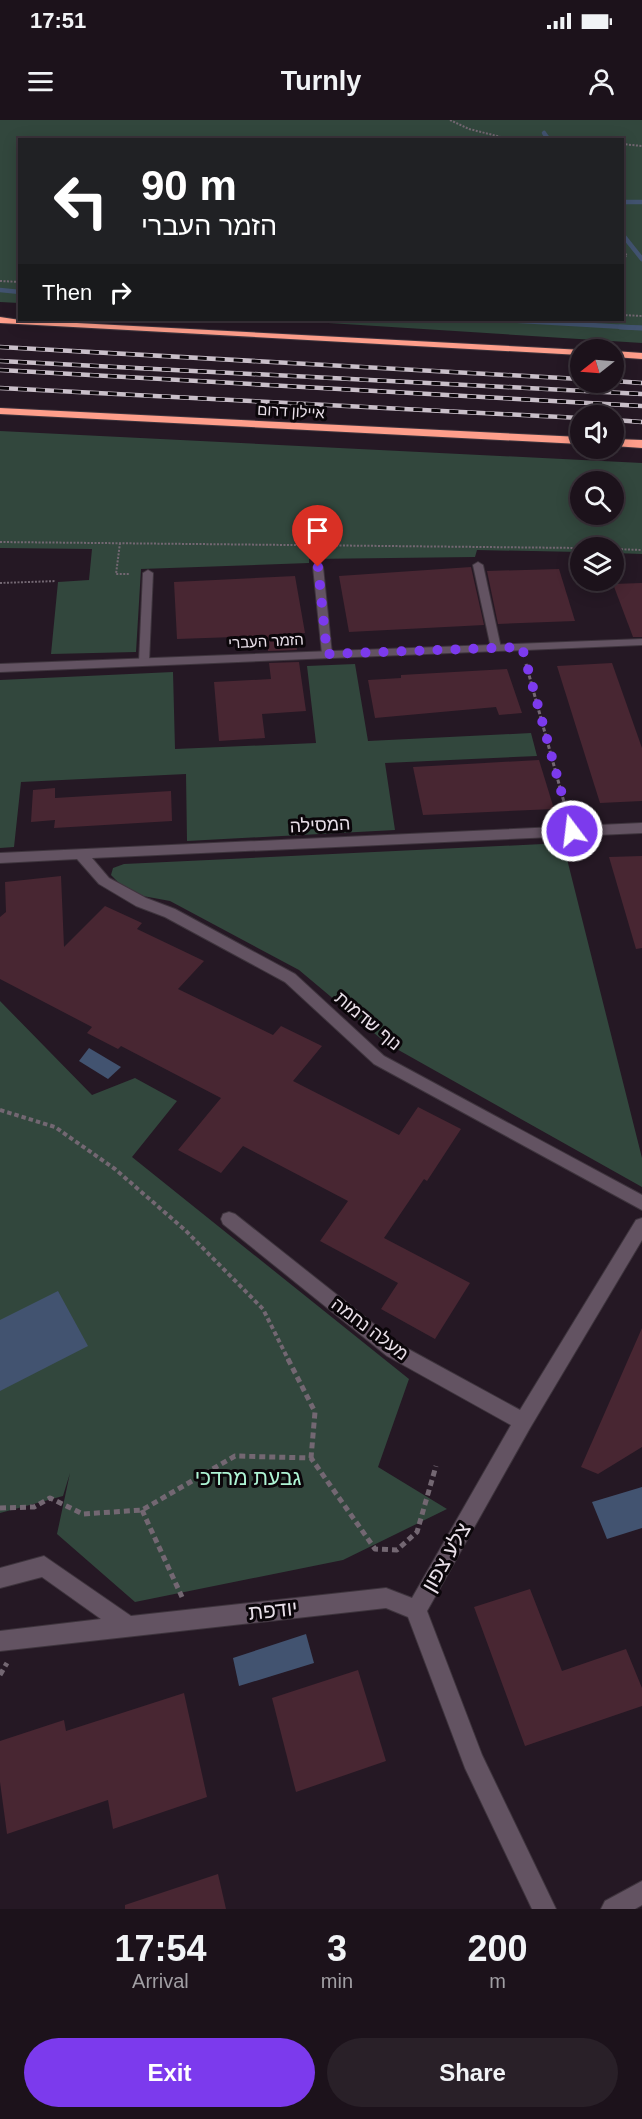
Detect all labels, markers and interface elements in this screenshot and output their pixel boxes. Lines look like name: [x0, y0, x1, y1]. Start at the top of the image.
text: 17:51: [30, 8, 86, 33]
icon: menu: [24, 65, 57, 98]
icon: person: [585, 65, 618, 98]
text: Turnly: [281, 66, 361, 96]
icon: left: [42, 162, 120, 240]
text: 90 m: [141, 162, 237, 209]
text: הזמר העברי: [141, 211, 277, 241]
icon: right: [104, 276, 137, 309]
text: Then: [42, 280, 92, 305]
north arrow: [570, 339, 624, 393]
map controls: [570, 339, 624, 591]
street label: איילון דרום: [257, 401, 326, 421]
button: sound: [570, 405, 624, 459]
button: search: [570, 471, 624, 525]
pin: [292, 505, 343, 567]
icon: arrive: [301, 514, 334, 547]
button: layers: [570, 537, 624, 591]
street label: הזמר העברי: [228, 631, 304, 651]
position arrow: [540, 799, 604, 863]
street label: המסילה: [289, 813, 351, 837]
street label: נוף שדמות: [331, 988, 405, 1054]
street label: מעלה נחמה: [328, 1294, 412, 1364]
park label: גבעת מרדכי: [195, 1466, 301, 1489]
street label: צלע צפון: [417, 1519, 475, 1595]
street label: יודפת: [247, 1596, 299, 1624]
text: 17:54: [114, 1928, 206, 1969]
text: 3: [327, 1928, 347, 1969]
text: 200: [467, 1928, 528, 1969]
text: Arrival: [132, 1970, 189, 1992]
text: min: [321, 1970, 353, 1992]
text: m: [489, 1970, 506, 1992]
button: Exit: [24, 2038, 315, 2107]
button: Share: [327, 2038, 618, 2107]

